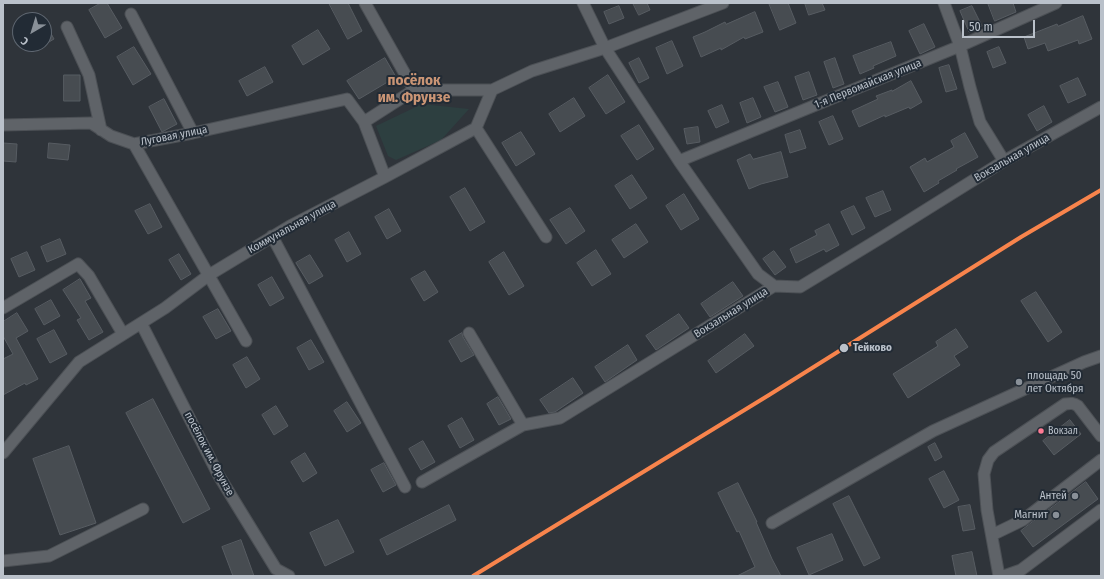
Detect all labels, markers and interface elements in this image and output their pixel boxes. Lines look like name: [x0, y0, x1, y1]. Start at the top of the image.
north arrow: [12, 12, 52, 52]
scale bar: [964, 12, 1037, 38]
text: 50 m: [969, 20, 993, 34]
text: С: [19, 34, 31, 48]
street label: 1-я Первомайская улица: [813, 57, 923, 111]
district label: посёлок им. Фрунзе: [378, 72, 450, 107]
street label: Луговая улица: [140, 123, 208, 149]
street label: Вокзальная улица: [972, 131, 1052, 185]
street label: Коммунальная улица: [246, 197, 338, 257]
street label: Вокзальная улица: [692, 285, 770, 341]
place label: Тейково: [853, 341, 892, 355]
marker: Тейково: [838, 342, 850, 354]
place label: площадь 50 лет Октября: [1027, 369, 1084, 395]
marker: площадь 50 лет Октября: [1014, 377, 1024, 387]
street label: посёлок им. Фрунзе: [181, 410, 237, 498]
place label: Вокзал: [1048, 425, 1078, 437]
marker: Вокзал: [1036, 426, 1046, 436]
place label: Антей: [1040, 489, 1067, 503]
marker: Антей: [1070, 491, 1080, 501]
place label: Магнит: [1014, 508, 1048, 522]
marker: Магнит: [1051, 510, 1061, 520]

